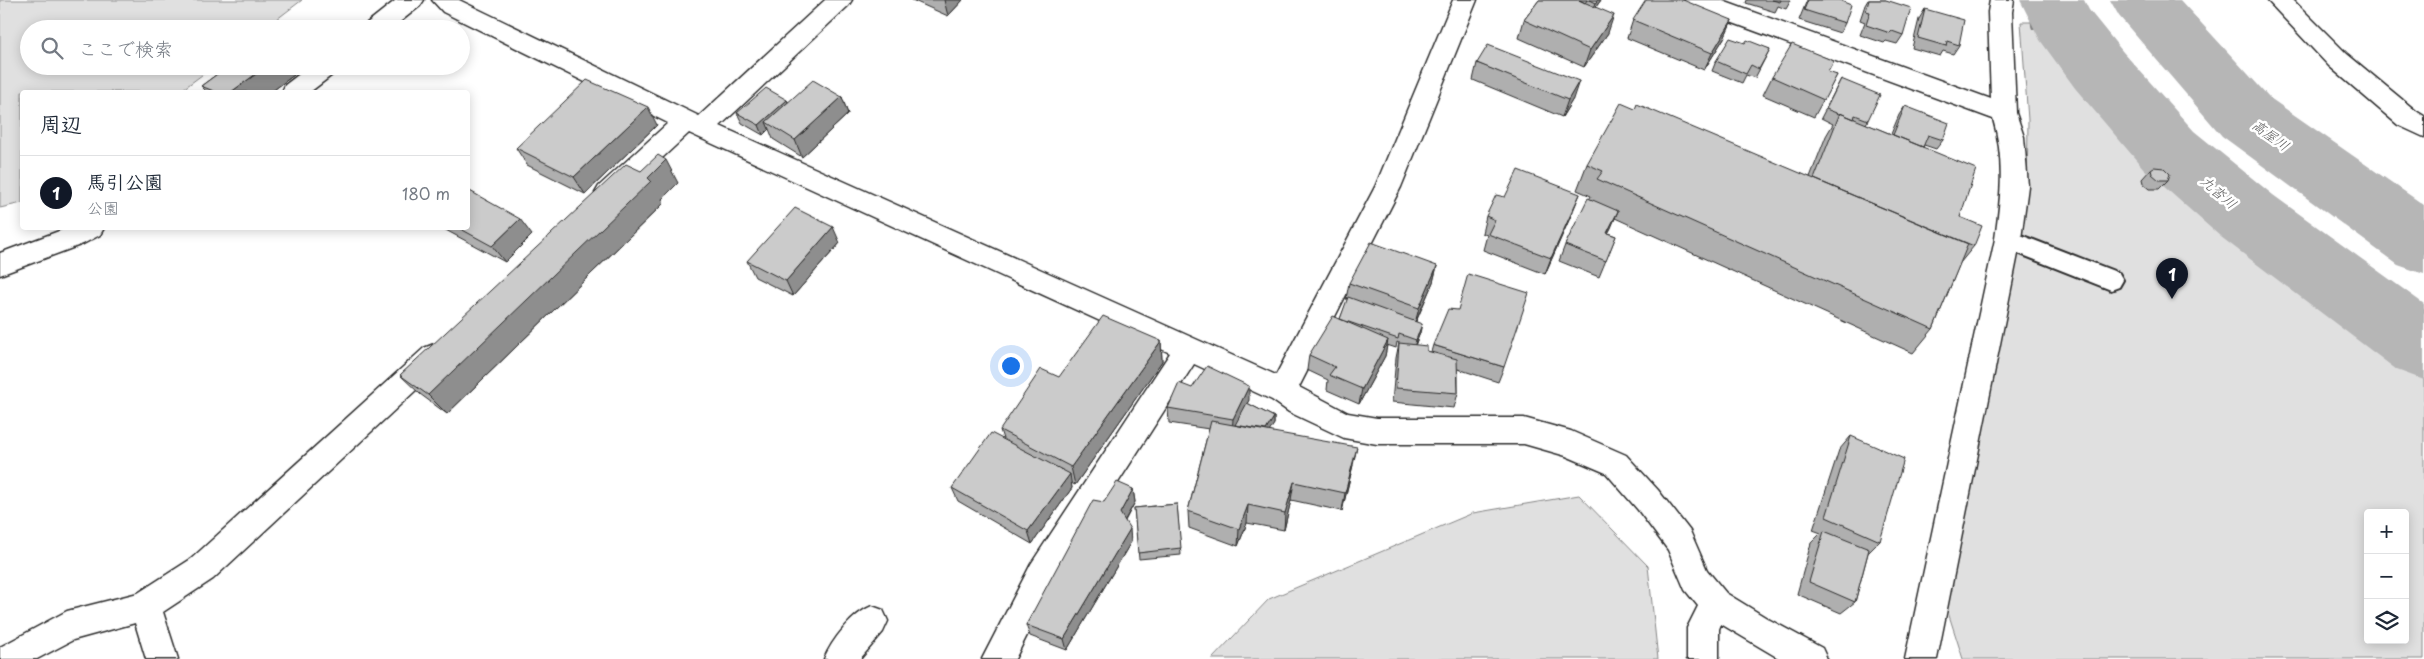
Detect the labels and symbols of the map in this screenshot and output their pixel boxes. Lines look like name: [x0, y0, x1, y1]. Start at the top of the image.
water label: 高屋川: [2248, 114, 2294, 156]
water label: 九沓川: [2196, 170, 2242, 214]
pin: 1: [2156, 258, 2188, 299]
your location: [998, 353, 1024, 379]

